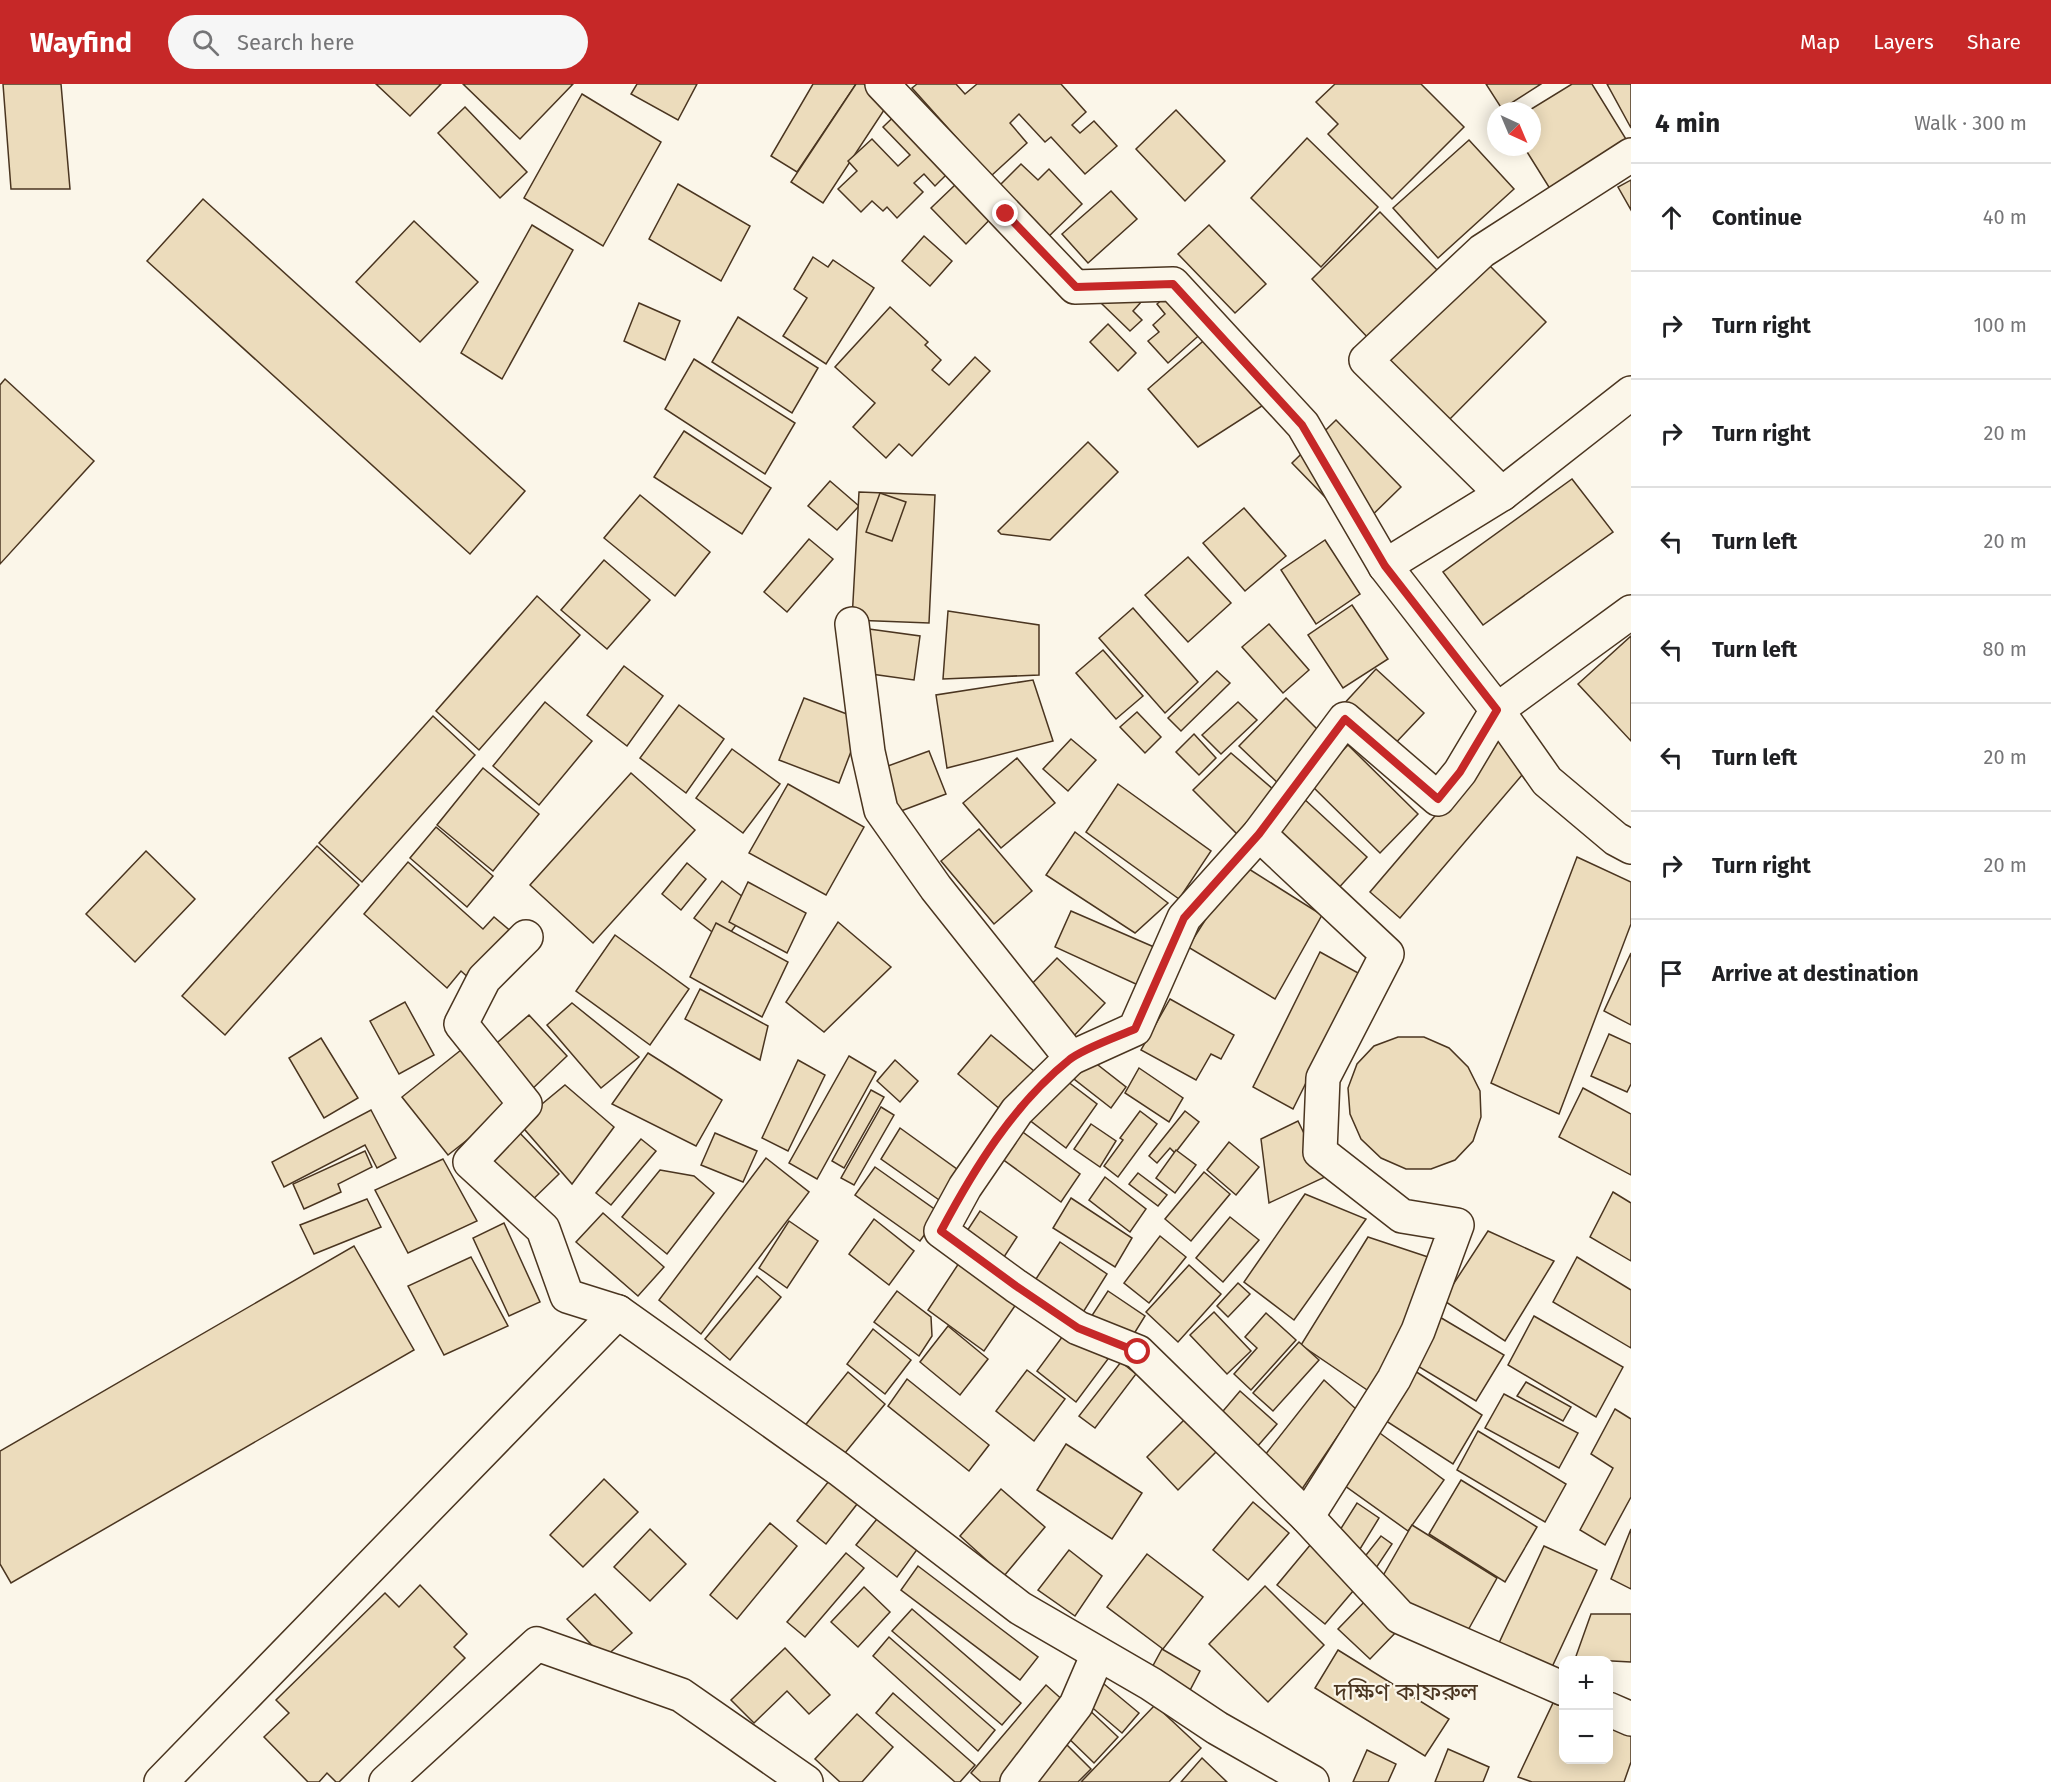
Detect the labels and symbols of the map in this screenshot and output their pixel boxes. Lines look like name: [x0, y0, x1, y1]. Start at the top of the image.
north arrow: [1487, 102, 1541, 156]
route end: [992, 200, 1018, 226]
route start: [1124, 1338, 1150, 1364]
district label: দক্ষিণ কাফরুল: [1333, 1678, 1478, 1706]

